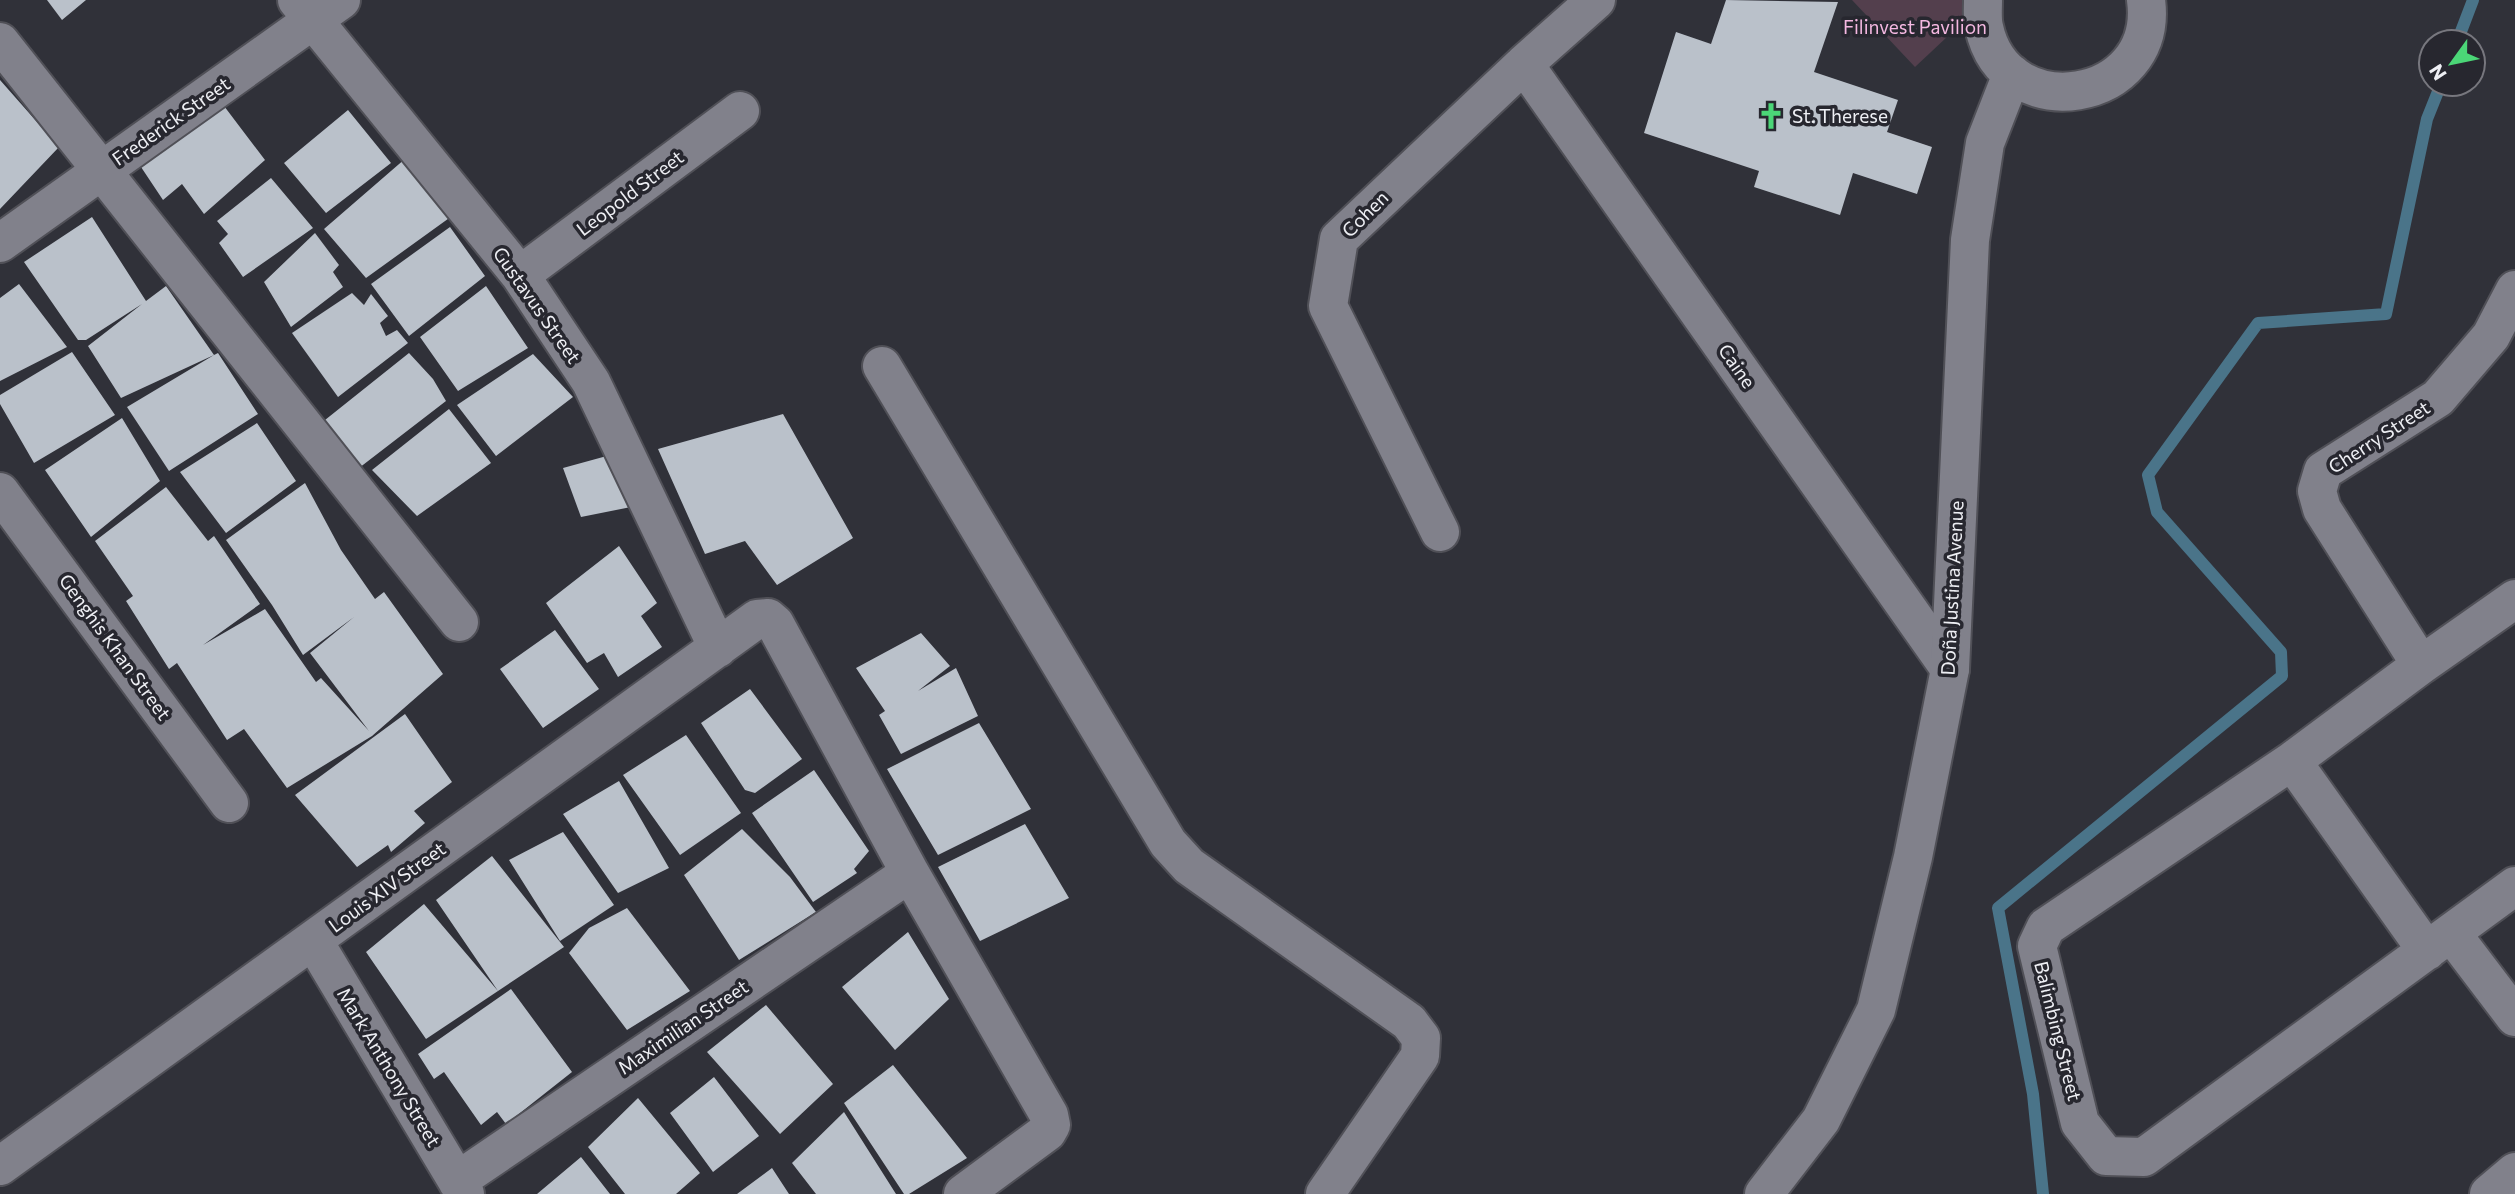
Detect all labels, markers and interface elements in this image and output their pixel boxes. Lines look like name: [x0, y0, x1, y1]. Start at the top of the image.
park label: Filinvest Pavilion: [1843, 15, 1987, 38]
north arrow: [2417, 28, 2487, 98]
text: N: [2424, 60, 2451, 85]
street label: Frederick Street: [107, 71, 234, 170]
church icon: St. Therese: [1756, 101, 1786, 131]
place label: St. Therese: [1792, 104, 1888, 127]
street label: Leopold Street: [572, 145, 688, 240]
street label: Cohen: [1337, 186, 1393, 242]
street label: Gustavus Street: [489, 242, 586, 368]
street label: Caine: [1714, 339, 1761, 392]
street label: Cherry Street: [2324, 395, 2434, 478]
street label: Doña Justina Avenue: [1935, 500, 1968, 676]
street label: Genghis Khan Street: [55, 569, 176, 724]
street label: Louis XIV Street: [324, 836, 450, 937]
street label: Balimbing Street: [2030, 959, 2087, 1103]
street label: Maximilian Street: [613, 974, 752, 1079]
street label: Mark Anthony Street: [333, 983, 446, 1151]

